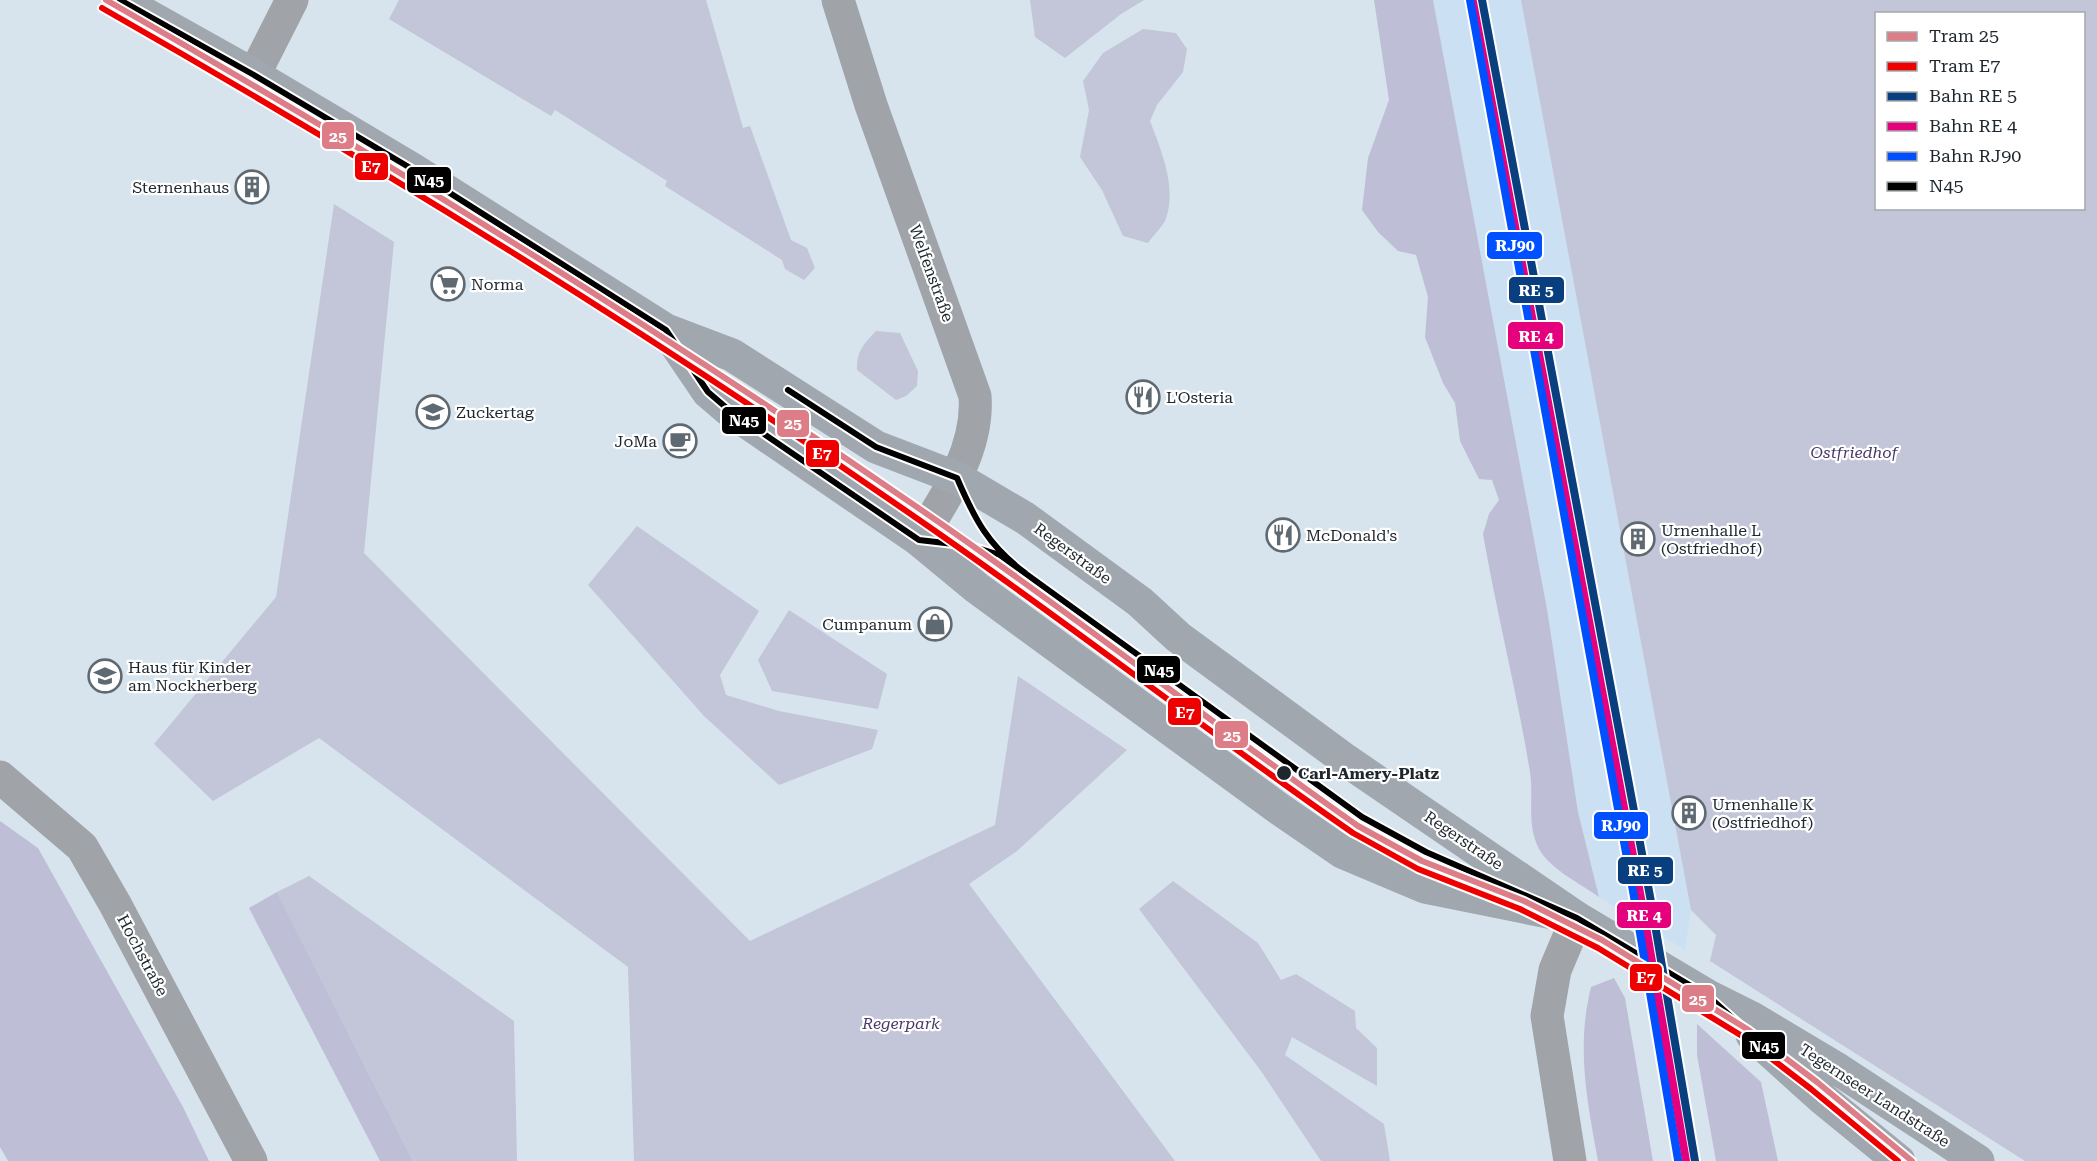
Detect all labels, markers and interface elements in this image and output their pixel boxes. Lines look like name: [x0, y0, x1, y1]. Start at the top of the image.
legend: [1875, 12, 2085, 210]
text: Tram 25: [1929, 25, 1999, 46]
text: Tram E7: [1929, 55, 2000, 76]
text: Bahn RE 5: [1929, 85, 2017, 106]
text: Bahn RE 4: [1929, 115, 2017, 136]
line badge: 25: [321, 121, 355, 150]
text: 25: [329, 127, 347, 146]
text: Bahn RJ90: [1929, 145, 2021, 166]
line badge: E7: [354, 152, 389, 181]
text: E7: [361, 157, 381, 176]
line badge: N45: [406, 166, 452, 194]
building icon: Sternenhaus: [234, 169, 270, 205]
text: N45: [414, 171, 444, 190]
text: N45: [1929, 175, 1964, 196]
place label: Sternenhaus: [132, 178, 229, 197]
street label: Welfenstraße: [905, 222, 958, 324]
line badge: RJ90: [1486, 231, 1543, 260]
text: RJ90: [1495, 236, 1535, 255]
supermarket icon: Norma: [430, 266, 466, 302]
place label: Norma: [471, 275, 524, 294]
line badge: RE 5: [1508, 276, 1565, 304]
text: RE 5: [1518, 281, 1554, 300]
line badge: RE 4: [1507, 321, 1564, 350]
text: RE 4: [1518, 327, 1554, 346]
restaurant icon: L'Osteria: [1125, 379, 1161, 415]
place label: L'Osteria: [1166, 388, 1233, 407]
school or university icon: Zuckertag: [415, 394, 451, 430]
place label: Zuckertag: [456, 403, 535, 422]
line badge: N45: [721, 406, 767, 435]
line badge: 25: [776, 409, 810, 438]
text: N45: [729, 411, 759, 430]
text: 25: [784, 414, 802, 433]
cafe icon: JoMa: [662, 423, 698, 459]
place label: JoMa: [615, 432, 657, 451]
line badge: E7: [805, 439, 840, 468]
park label: Ostfriedhof: [1810, 443, 1899, 462]
text: E7: [812, 444, 832, 463]
restaurant icon: McDonald's: [1265, 517, 1301, 553]
street label: Regerstraße: [1030, 519, 1115, 588]
building icon: Urnenhalle L (Ostfriedhof): [1620, 521, 1656, 557]
place label: Urnenhalle L (Ostfriedhof): [1661, 521, 1762, 558]
place label: McDonald's: [1306, 526, 1398, 545]
shop icon: Cumpanum: [917, 606, 953, 642]
place label: Cumpanum: [822, 615, 912, 634]
line badge: N45: [1136, 655, 1181, 684]
school or university icon: Haus für Kinder am Nockherberg: [87, 658, 123, 694]
place label: Haus für Kinder am Nockherberg: [128, 658, 258, 695]
text: N45: [1144, 661, 1174, 680]
line badge: E7: [1167, 697, 1202, 726]
text: E7: [1175, 703, 1195, 722]
line badge: 25: [1214, 720, 1249, 749]
text: 25: [1223, 726, 1241, 745]
marker: Carl-Amery-Platz: [1275, 764, 1293, 782]
place label: Carl-Amery-Platz: [1298, 764, 1439, 783]
building icon: Urnenhalle K (Ostfriedhof): [1671, 795, 1707, 831]
place label: Urnenhalle K (Ostfriedhof): [1712, 795, 1814, 832]
street label: Regerstraße: [1421, 807, 1507, 874]
line badge: RJ90: [1593, 811, 1649, 840]
text: RJ90: [1601, 816, 1641, 835]
line badge: RE 5: [1617, 856, 1674, 885]
text: RE 5: [1627, 861, 1663, 880]
line badge: RE 4: [1616, 901, 1672, 929]
text: RE 4: [1626, 906, 1662, 925]
street label: Hochstraße: [113, 911, 172, 999]
line badge: E7: [1629, 963, 1663, 992]
text: E7: [1636, 968, 1656, 987]
line badge: 25: [1681, 984, 1715, 1013]
text: 25: [1689, 990, 1707, 1009]
park label: Regerpark: [861, 1014, 940, 1033]
line badge: N45: [1741, 1031, 1786, 1060]
text: N45: [1749, 1037, 1779, 1056]
street label: Tegernseer Landstraße: [1796, 1040, 1954, 1151]

